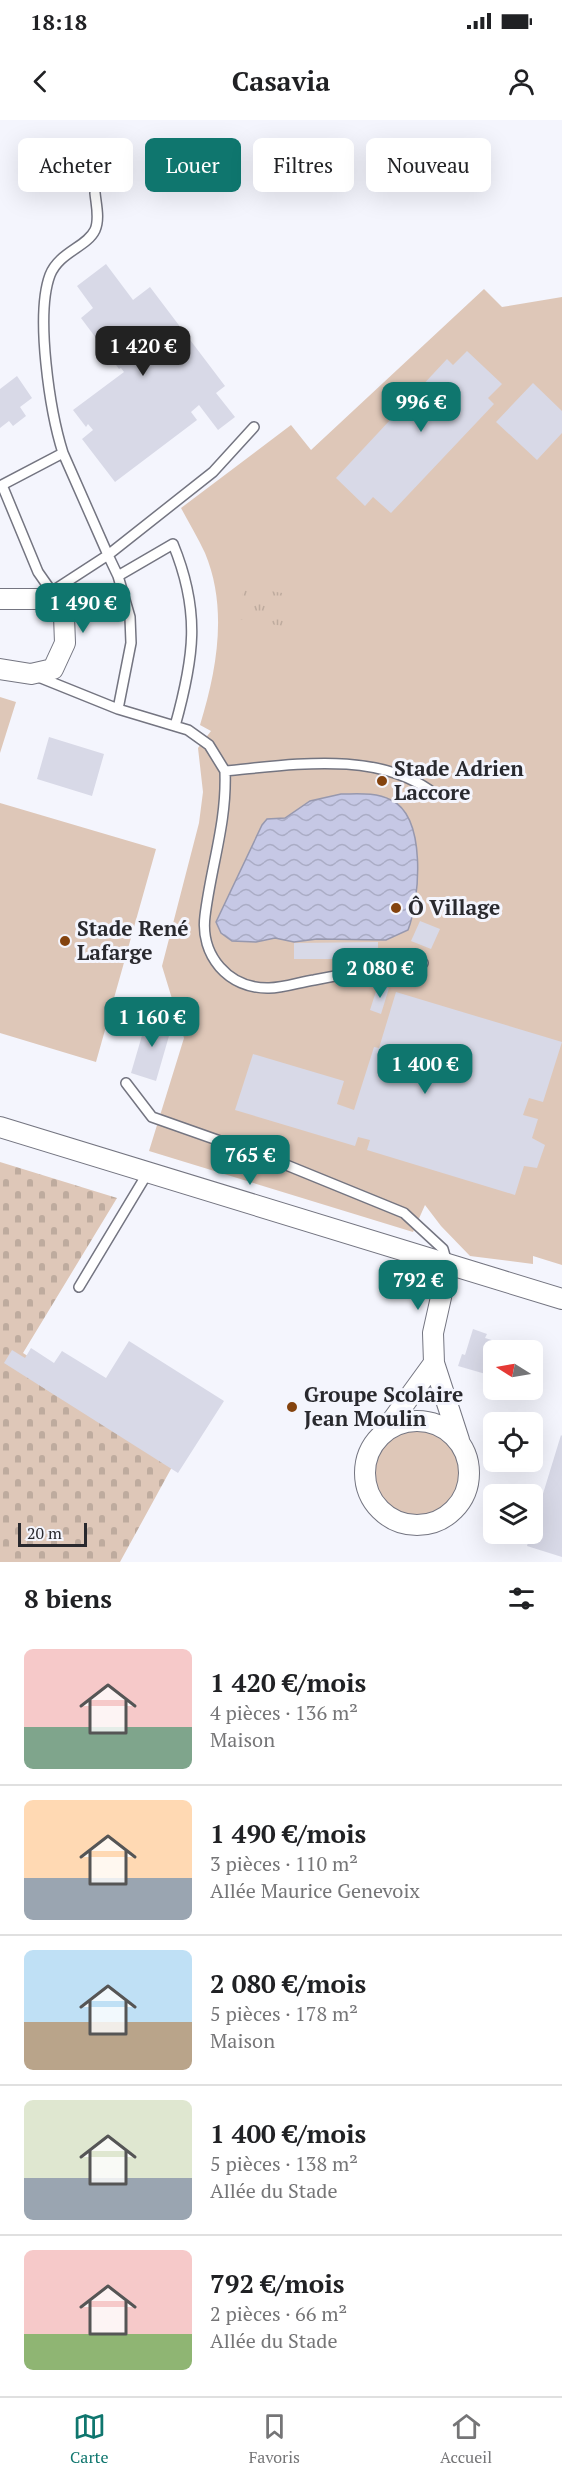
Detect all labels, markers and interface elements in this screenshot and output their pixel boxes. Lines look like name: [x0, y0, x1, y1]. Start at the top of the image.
text: 18:18: [30, 7, 87, 36]
text: Casavia: [232, 63, 330, 99]
icon: back: [24, 65, 57, 98]
icon: person: [505, 65, 538, 98]
chip: Acheter: [18, 138, 133, 192]
chip: Louer: [145, 138, 241, 192]
chip: Filtres: [253, 138, 354, 192]
chip: Nouveau: [366, 138, 491, 192]
pin: 1 420 €: [88, 326, 198, 377]
text: 1 420 €: [109, 332, 177, 359]
pin: 996 €: [379, 382, 463, 433]
text: 996 €: [396, 388, 446, 415]
pin: 1 490 €: [28, 583, 138, 634]
text: 1 490 €: [49, 589, 117, 616]
place label: Stade Adrien Laccore: [394, 754, 524, 806]
marker: Stade Adrien Laccore: [375, 774, 389, 788]
place label: Ô Village: [408, 893, 500, 921]
marker: Ô Village: [389, 901, 403, 915]
place label: Stade René Lafarge: [77, 914, 189, 966]
marker: Stade René Lafarge: [58, 934, 72, 948]
pin: 2 080 €: [325, 948, 435, 999]
text: 2 080 €: [346, 954, 414, 981]
pin: 1 160 €: [97, 997, 207, 1048]
text: 1 160 €: [118, 1003, 186, 1030]
pin: 1 400 €: [370, 1044, 480, 1095]
text: 1 400 €: [391, 1050, 459, 1077]
pin: 765 €: [208, 1135, 292, 1186]
text: 765 €: [225, 1141, 275, 1168]
pin: 792 €: [376, 1260, 460, 1311]
text: 792 €: [393, 1266, 443, 1293]
north arrow: [483, 1340, 543, 1400]
map controls: [483, 1340, 543, 1544]
place label: Groupe Scolaire Jean Moulin: [304, 1380, 463, 1432]
marker: Groupe Scolaire Jean Moulin: [285, 1400, 299, 1414]
button: locate: [483, 1412, 543, 1472]
button: layers: [483, 1484, 543, 1544]
scale bar: [18, 1520, 87, 1548]
text: 20 m: [27, 1522, 62, 1544]
text: 8 biens: [24, 1581, 112, 1615]
icon: filters: [505, 1582, 538, 1615]
text: 1 420 €/mois: [210, 1665, 366, 1699]
icon: home: [72, 1673, 144, 1745]
text: 4 pièces · 136 m²: [210, 1699, 358, 1726]
text: Maison: [210, 1726, 275, 1753]
text: 1 490 €/mois: [210, 1816, 366, 1850]
icon: home: [72, 1824, 144, 1896]
text: 3 pièces · 110 m²: [210, 1850, 358, 1877]
text: Allée Maurice Genevoix: [210, 1877, 420, 1904]
text: 2 080 €/mois: [210, 1966, 366, 2000]
icon: home: [72, 1974, 144, 2046]
text: 5 pièces · 178 m²: [210, 2000, 358, 2027]
text: Maison: [210, 2027, 275, 2054]
text: 1 400 €/mois: [210, 2116, 366, 2150]
icon: home: [72, 2124, 144, 2196]
text: 5 pièces · 138 m²: [210, 2150, 358, 2177]
text: Allée du Stade: [210, 2177, 338, 2204]
text: 792 €/mois: [210, 2266, 345, 2300]
icon: home: [72, 2274, 144, 2346]
text: 2 pièces · 66 m²: [210, 2300, 347, 2327]
text: Allée du Stade: [210, 2327, 338, 2354]
tab: Carte: [70, 2410, 109, 2468]
tab: Favoris: [249, 2410, 300, 2468]
tab: Accueil: [440, 2410, 492, 2468]

